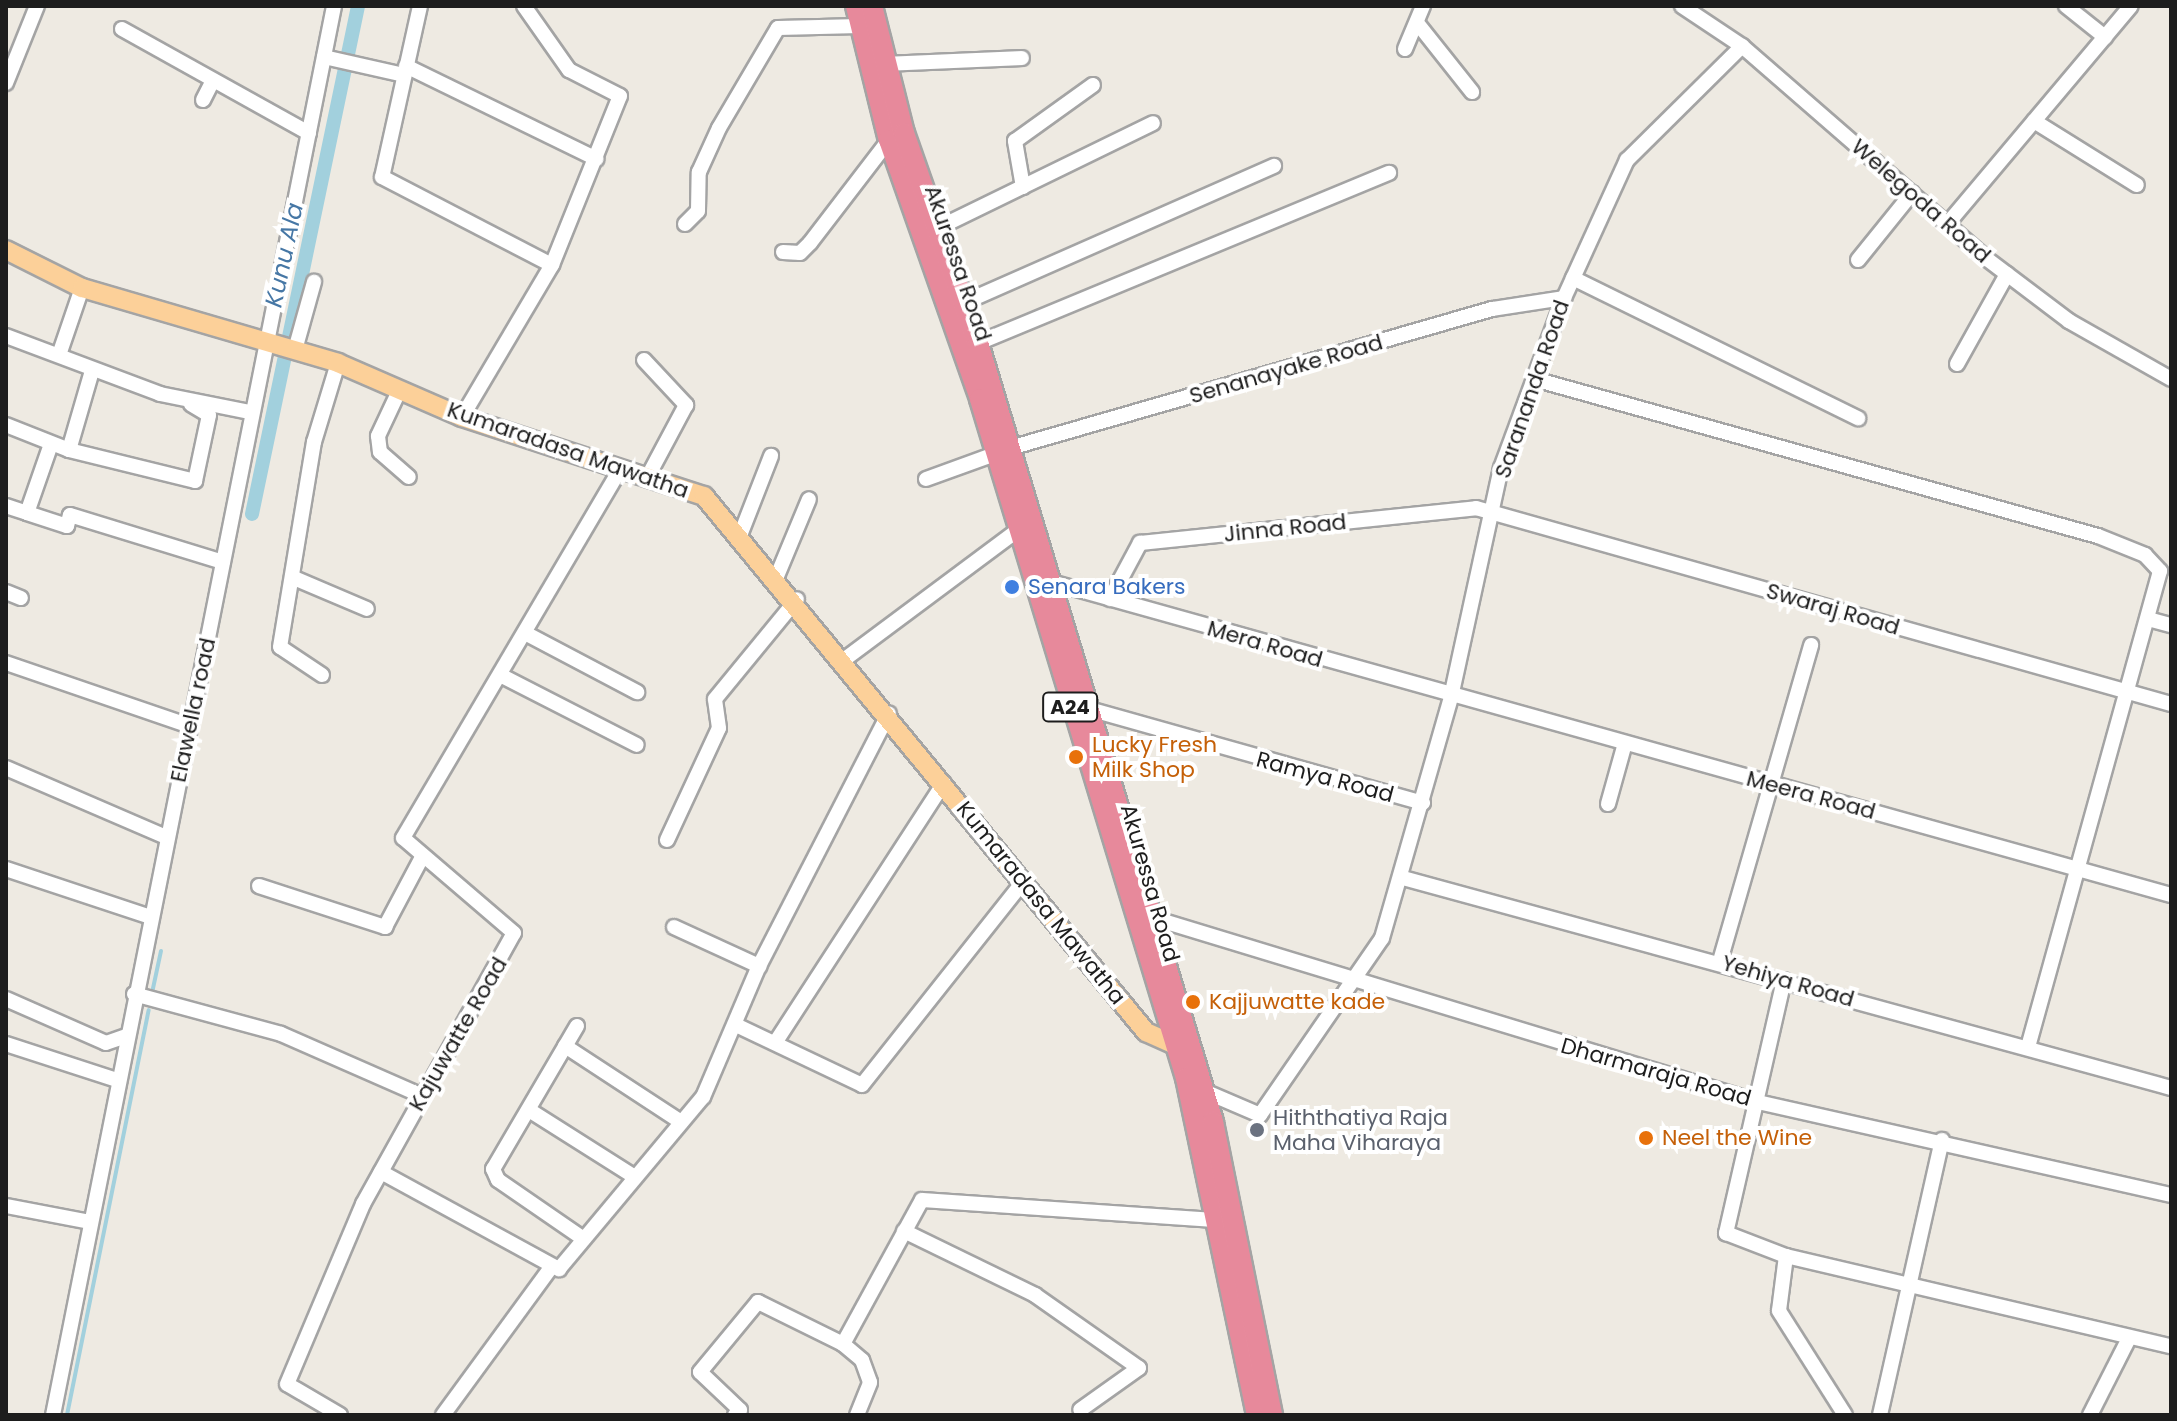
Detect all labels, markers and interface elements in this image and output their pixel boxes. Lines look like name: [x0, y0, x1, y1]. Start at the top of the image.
street label: Welegoda Road: [1846, 133, 1996, 269]
street label: Akuressa Road: [919, 182, 997, 344]
water label: Kunu Ala: [259, 200, 309, 310]
street label: Sarananda Road: [1489, 296, 1575, 482]
street label: Senanayake Road: [1186, 329, 1386, 409]
street label: Kumaradasa Mawatha: [444, 396, 692, 504]
street label: Jinna Road: [1222, 508, 1348, 548]
place label: Senara Bakers: [1028, 574, 1185, 600]
street label: Swaraj Road: [1763, 577, 1903, 641]
marker: Senara Bakers: [1003, 578, 1021, 596]
street label: Mera Road: [1204, 615, 1326, 673]
street label: Elawella road: [165, 635, 221, 785]
road number: A24: [1042, 691, 1098, 723]
place label: Lucky Fresh Milk Shop: [1092, 731, 1217, 782]
street label: Ramya Road: [1253, 746, 1397, 808]
marker: Lucky Fresh Milk Shop: [1067, 748, 1085, 766]
street label: Meera Road: [1744, 765, 1878, 825]
street label: Kumaradasa Mawatha: [951, 796, 1131, 1010]
street label: Akuressa Road: [1115, 801, 1185, 965]
street label: Yehiya Road: [1719, 950, 1857, 1012]
street label: Kajuwatte Road: [403, 952, 513, 1116]
place label: Kajjuwatte kade: [1209, 989, 1385, 1015]
marker: Kajjuwatte kade: [1184, 993, 1202, 1011]
street label: Dharmaraja Road: [1558, 1032, 1754, 1112]
place label: Hiththatiya Raja Maha Viharaya: [1273, 1104, 1448, 1156]
marker: Hiththatiya Raja Maha Viharaya: [1248, 1121, 1266, 1139]
place label: Neel the Wine: [1662, 1125, 1812, 1151]
marker: Neel the Wine: [1637, 1129, 1655, 1147]

